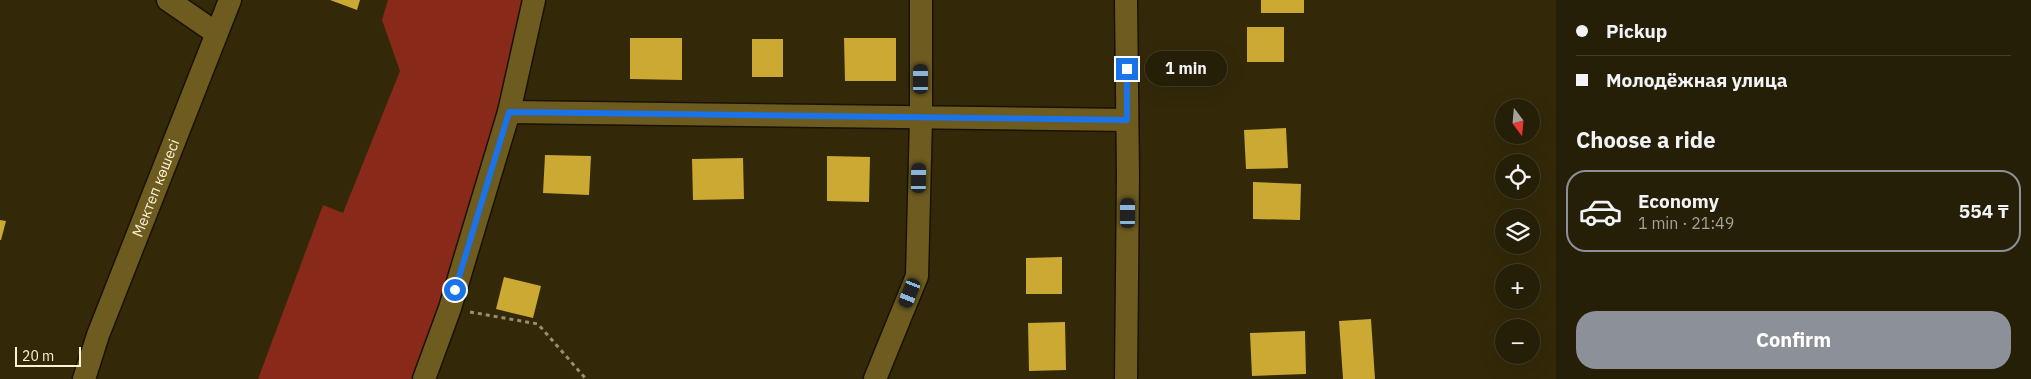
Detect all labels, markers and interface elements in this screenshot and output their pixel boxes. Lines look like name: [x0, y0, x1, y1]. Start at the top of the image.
text: Pickup: [1606, 19, 1667, 43]
callout: 1 min: [1144, 52, 1227, 86]
route end: [1116, 58, 1138, 80]
text: 1 min: [1165, 58, 1207, 78]
car: [913, 64, 928, 94]
text: Молодёжная улица: [1606, 68, 1788, 92]
north arrow: [1495, 99, 1540, 144]
map controls: [1495, 99, 1540, 364]
text: Choose a ride: [1576, 125, 1716, 154]
street label: Мектеп көшесі: [127, 136, 183, 240]
button: locate: [1495, 154, 1540, 199]
car: [911, 163, 926, 193]
icon: car: [1578, 189, 1623, 234]
text: Economy: [1638, 189, 1719, 213]
car: [1120, 198, 1135, 228]
text: 554 ₸: [1959, 199, 2009, 223]
button: layers: [1495, 209, 1540, 254]
text: 1 min · 21:49: [1638, 213, 1734, 233]
button: +: [1495, 264, 1540, 309]
car: [897, 276, 922, 310]
route start: [444, 279, 466, 301]
button: Confirm: [1576, 311, 2011, 369]
button: −: [1495, 319, 1540, 364]
scale bar: [15, 344, 81, 367]
text: 20 m: [22, 347, 54, 365]

